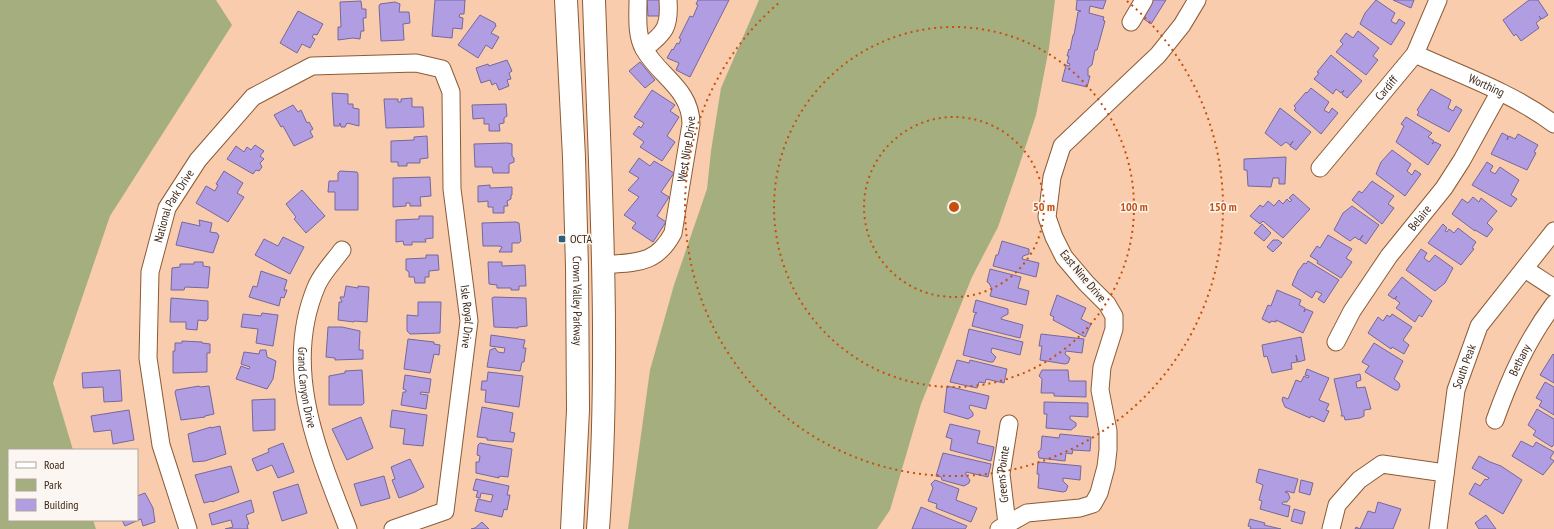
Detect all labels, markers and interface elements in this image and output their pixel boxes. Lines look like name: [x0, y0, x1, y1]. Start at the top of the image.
street label: Worthing: [1466, 70, 1507, 100]
street label: Cardiff: [1372, 72, 1401, 103]
street label: West Nine Drive: [674, 115, 698, 183]
street label: National Park Drive: [150, 166, 197, 244]
text: 50 m: [1033, 199, 1055, 214]
text: 100 m: [1120, 199, 1148, 214]
text: 150 m: [1209, 199, 1237, 214]
centre of rings: [947, 200, 961, 214]
street label: Belaire: [1404, 202, 1434, 234]
place label: OCTA: [570, 231, 592, 246]
marker: OCTA: [557, 234, 567, 244]
street label: East Nine Drive: [1057, 247, 1110, 305]
street label: Crown Valley Parkway: [570, 256, 586, 346]
street label: Isle Royal Drive: [457, 284, 477, 349]
street label: Bethany: [1505, 341, 1534, 378]
street label: South Peak: [1449, 342, 1479, 391]
street label: Grand Canyon Drive: [295, 347, 320, 430]
street label: Greens Pointe: [993, 445, 1012, 504]
legend: [8, 449, 138, 521]
text: Road: [44, 457, 64, 472]
text: Park: [44, 477, 62, 492]
text: Building: [44, 497, 79, 512]

